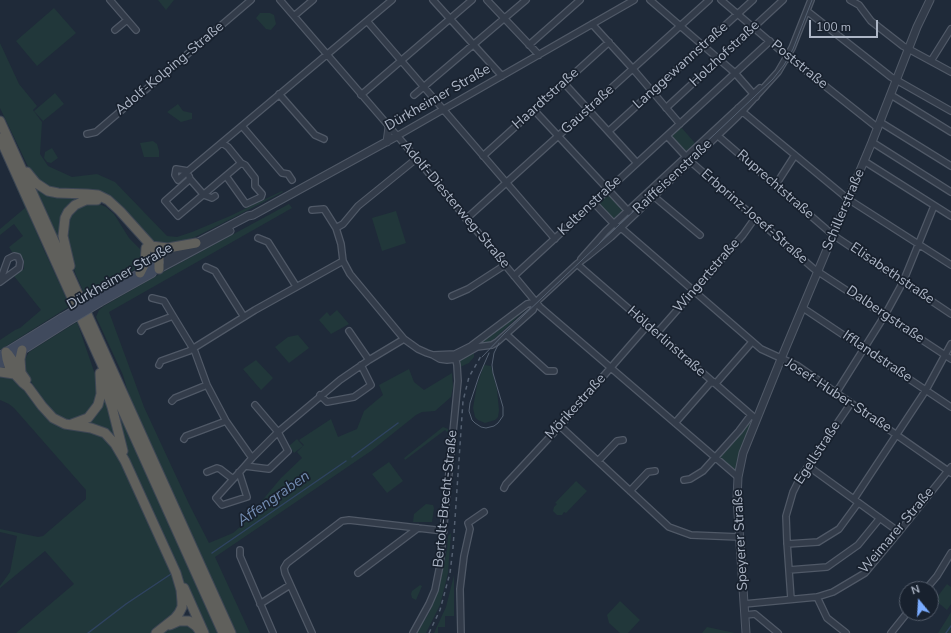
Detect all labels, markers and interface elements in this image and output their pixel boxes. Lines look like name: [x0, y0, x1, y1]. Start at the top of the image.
scale bar: [811, 12, 880, 38]
street label: Holzhofstraße: [687, 17, 763, 91]
street label: Adolf-Kolping-Straße: [112, 19, 228, 119]
street label: Langgewannstraße: [630, 19, 732, 113]
text: 100 m: [816, 19, 851, 35]
street label: Poststraße: [767, 37, 831, 93]
street label: Dürkheimer Straße: [382, 61, 494, 135]
street label: Haardtstraße: [509, 65, 583, 133]
street label: Gaustraße: [558, 82, 618, 138]
street label: Raiffeisenstraße: [630, 136, 716, 218]
street label: Adolf-Diesterweg-Straße: [397, 138, 513, 272]
street label: Ruprechtstraße: [733, 147, 817, 223]
street label: Erbprinz-Josef-Straße: [697, 166, 811, 268]
street label: Schillerstraße: [819, 167, 869, 253]
street label: Keltenstraße: [555, 172, 625, 240]
street label: Wingertstraße: [670, 236, 744, 316]
street label: Dürkheimer Straße: [64, 240, 176, 314]
street label: Elisabethstraße: [847, 240, 937, 308]
street label: Dalbergstraße: [843, 283, 927, 347]
street label: Hölderlinstraße: [623, 303, 709, 381]
street label: Ifflandstraße: [839, 328, 915, 386]
street label: Josef-Huber-Straße: [782, 355, 894, 437]
street label: Mörikestraße: [542, 371, 610, 443]
street label: Egellstraße: [791, 418, 845, 488]
street label: Bertolt-Brecht-Straße: [430, 429, 462, 569]
water label: Affengraben: [234, 467, 314, 531]
street label: Weimarer Straße: [856, 484, 938, 578]
street label: Speyerer Straße: [730, 489, 752, 591]
north arrow: [899, 581, 939, 621]
text: N: [909, 582, 922, 598]

